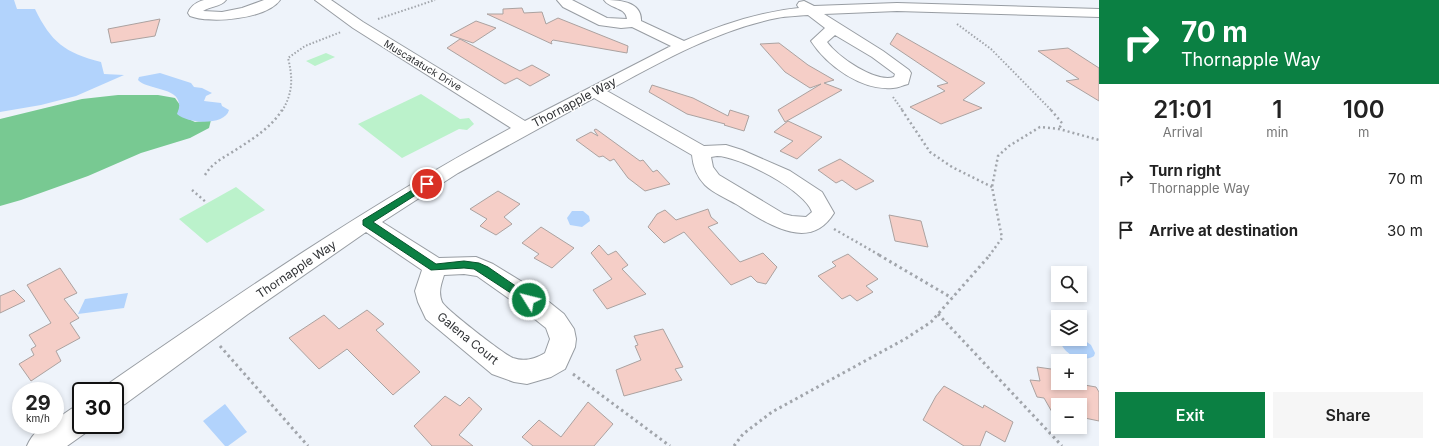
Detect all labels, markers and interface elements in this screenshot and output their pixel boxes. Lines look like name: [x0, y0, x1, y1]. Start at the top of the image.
text: 70 m: [1181, 15, 1248, 49]
icon: right: [1115, 16, 1167, 68]
street label: Muscatatuck Drive: [382, 37, 464, 93]
text: Thornapple Way: [1181, 49, 1321, 70]
street label: Thornapple Way: [529, 73, 619, 130]
text: 21:01: [1153, 95, 1212, 124]
text: 1: [1272, 95, 1283, 124]
text: 100: [1343, 95, 1385, 124]
text: Arrival: [1163, 124, 1203, 140]
text: min: [1266, 124, 1289, 140]
text: m: [1358, 124, 1369, 140]
text: Turn right: [1149, 161, 1221, 180]
pin: [410, 167, 444, 201]
icon: right: [1115, 167, 1137, 189]
text: 70 m: [1388, 169, 1423, 188]
icon: arrive: [416, 173, 438, 195]
text: Thornapple Way: [1149, 180, 1250, 196]
icon: arrive: [1115, 219, 1137, 241]
text: Arrive at destination: [1149, 221, 1298, 240]
text: 30 m: [1387, 221, 1423, 240]
street label: Thornapple Way: [253, 237, 339, 301]
map controls: [1051, 266, 1087, 434]
button: search: [1051, 266, 1087, 302]
position arrow: [508, 279, 550, 321]
street label: Galena Court: [434, 309, 502, 367]
button: layers: [1051, 310, 1087, 346]
button: +: [1051, 354, 1087, 390]
speed limit sign: 30: [72, 382, 124, 434]
text: 29: [25, 391, 51, 415]
button: Exit: [1115, 392, 1265, 438]
button: Share: [1273, 392, 1423, 438]
button: −: [1051, 398, 1087, 434]
text: km/h: [26, 412, 50, 424]

